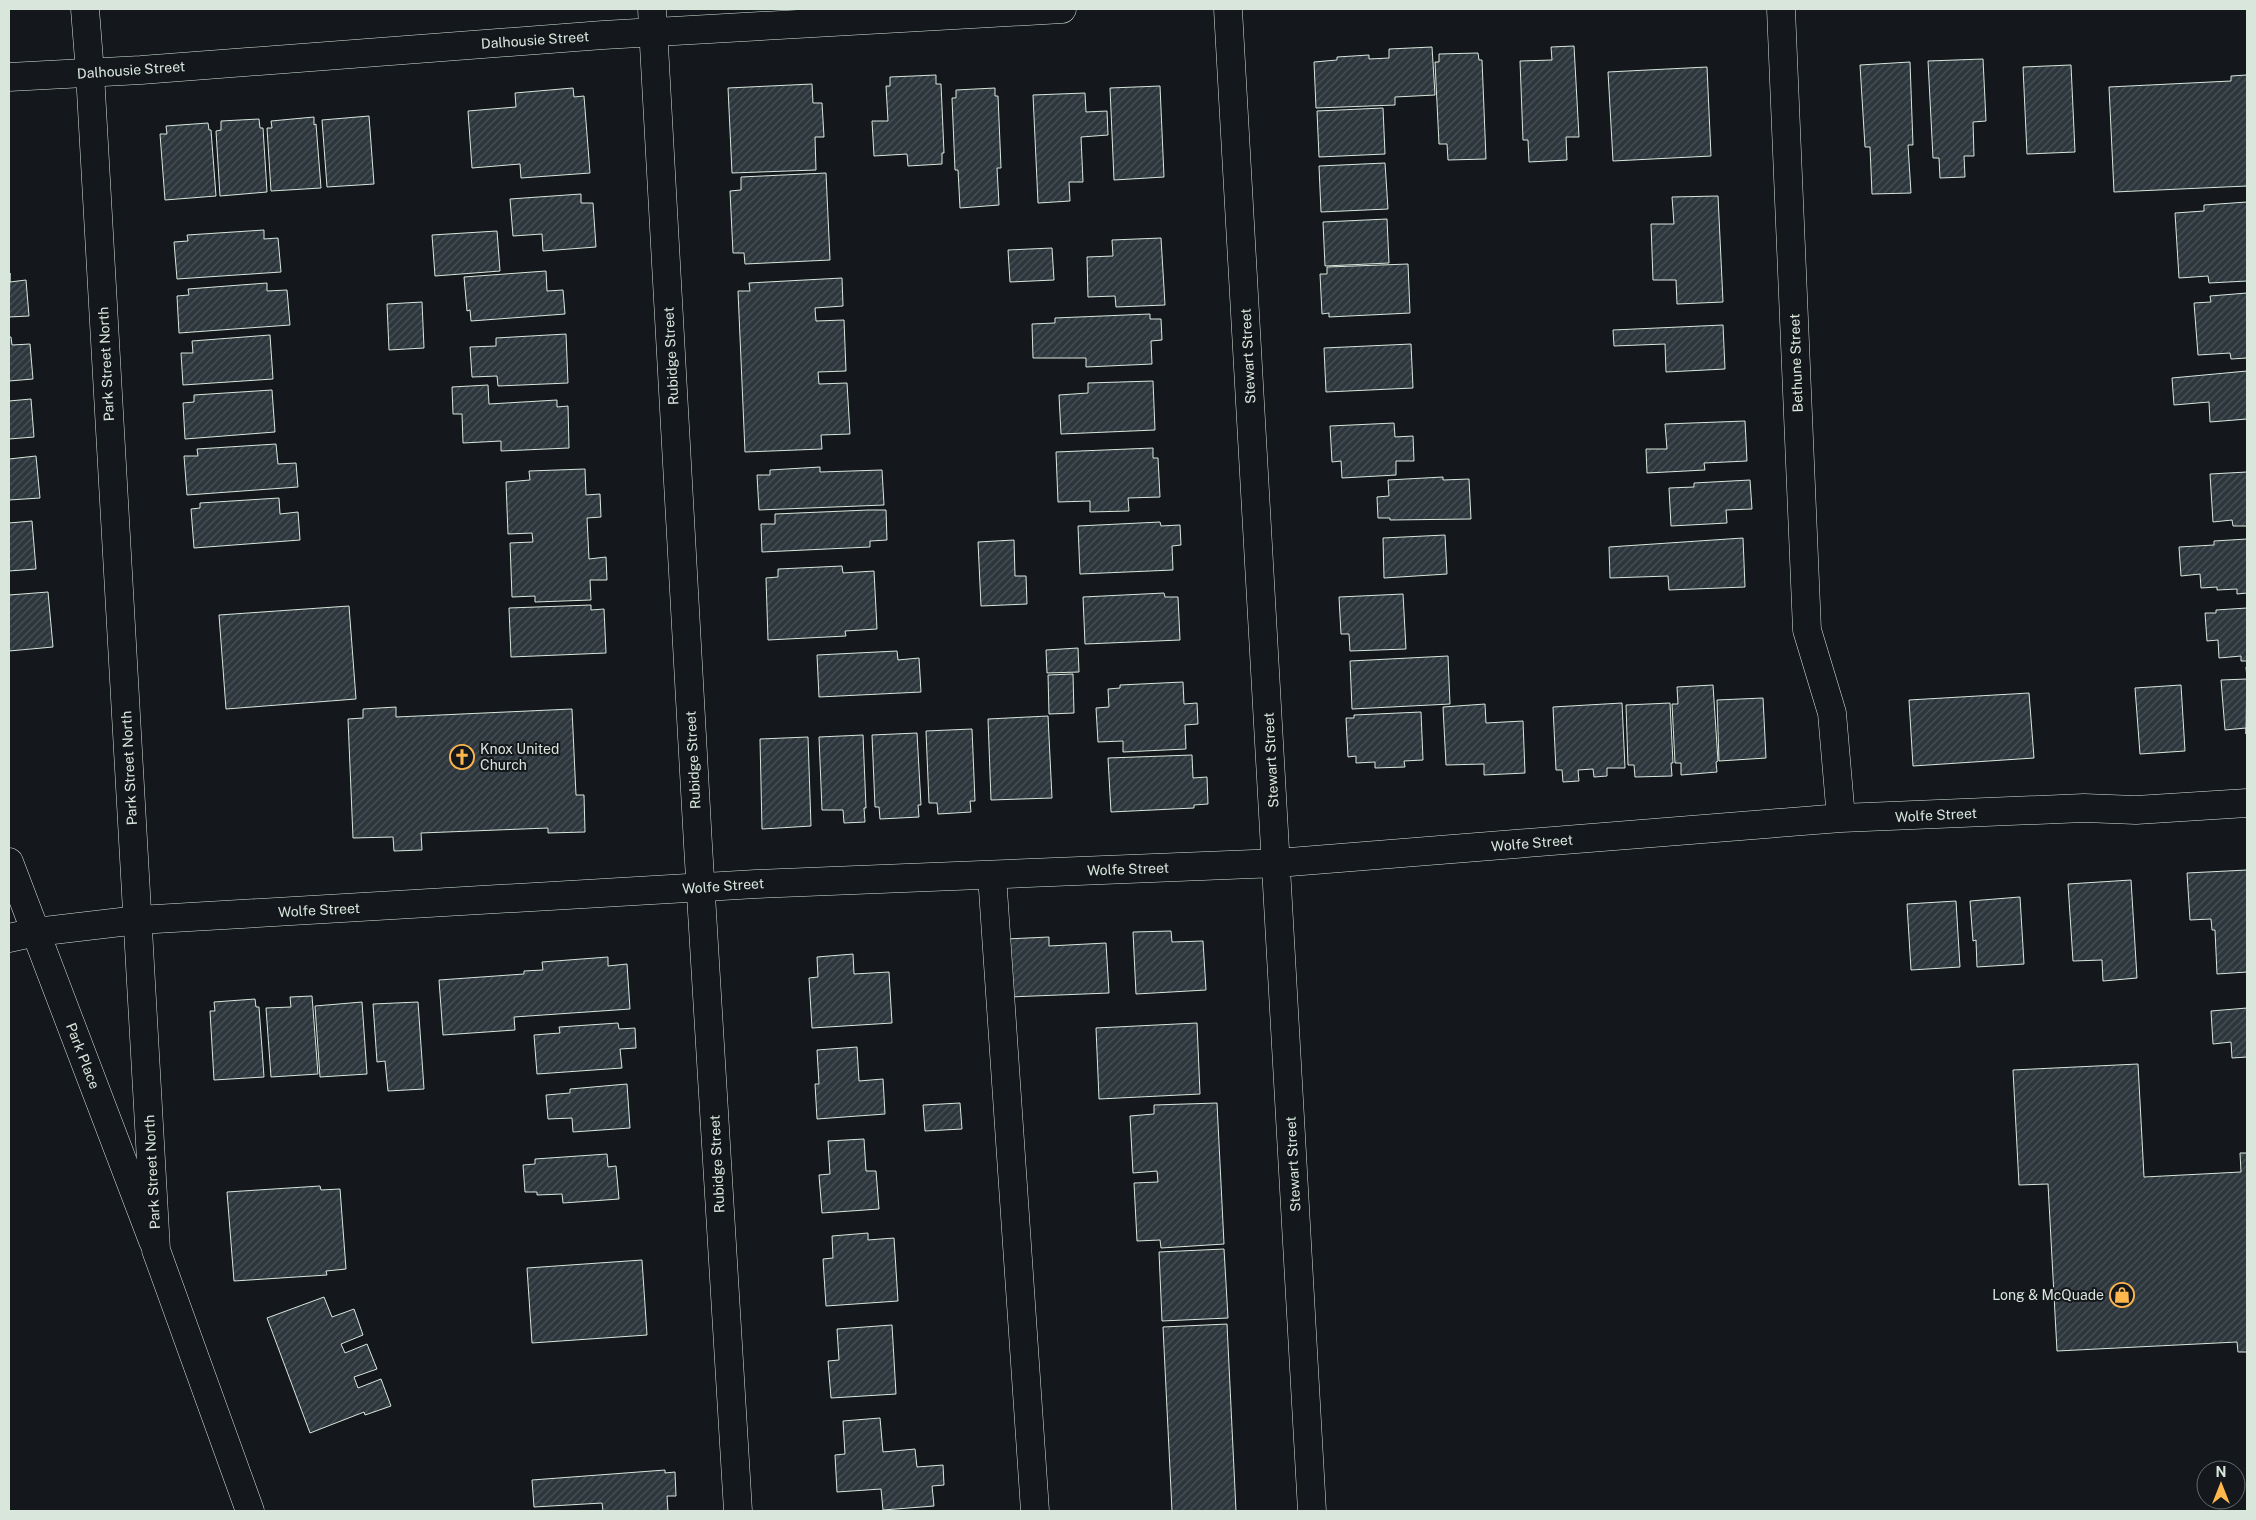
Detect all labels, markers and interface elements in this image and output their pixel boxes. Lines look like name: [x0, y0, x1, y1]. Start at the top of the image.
street label: Dalhousie Street: [480, 28, 590, 52]
street label: Dalhousie Street: [76, 58, 186, 82]
street label: Park Street North: [95, 306, 117, 422]
street label: Rubidge Street: [660, 306, 682, 406]
street label: Stewart Street: [1238, 308, 1258, 404]
street label: Bethune Street: [1786, 313, 1806, 413]
street label: Park Street North: [118, 710, 140, 826]
street label: Rubidge Street: [682, 710, 704, 810]
street label: Stewart Street: [1261, 712, 1281, 808]
place label: Knox United Church: [480, 741, 559, 773]
church icon: Knox United Church: [449, 744, 475, 770]
street label: Wolfe Street: [1895, 805, 1977, 825]
street label: Wolfe Street: [1490, 831, 1574, 855]
street label: Wolfe Street: [1087, 860, 1169, 878]
street label: Wolfe Street: [681, 875, 765, 897]
street label: Wolfe Street: [278, 900, 360, 920]
street label: Park Place: [63, 1021, 103, 1091]
street label: Park Street North: [141, 1114, 163, 1230]
street label: Rubidge Street: [706, 1114, 728, 1214]
street label: Stewart Street: [1283, 1116, 1303, 1212]
shop icon: Long & McQuade: [2109, 1282, 2135, 1308]
place label: Long & McQuade: [1992, 1287, 2104, 1303]
north arrow: [2196, 1460, 2246, 1510]
text: N: [2216, 1464, 2226, 1480]

